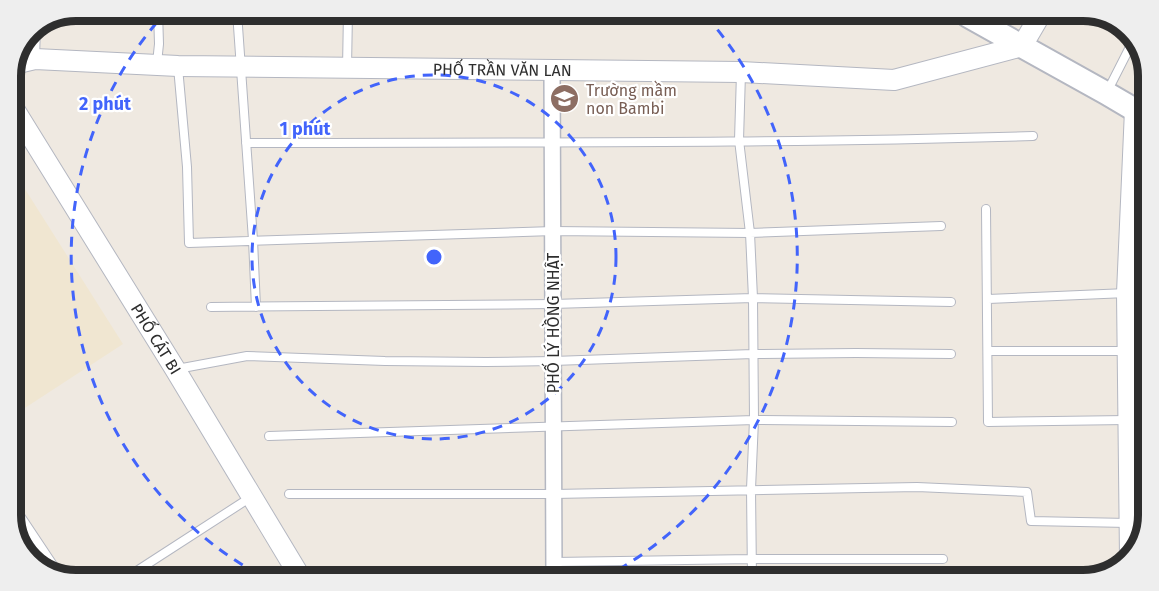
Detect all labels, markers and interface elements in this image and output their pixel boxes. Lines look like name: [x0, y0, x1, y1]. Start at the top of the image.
street label: PHỐ TRẦN VĂN LAN: [433, 56, 572, 80]
place label: Trường mầm non Bambi: [586, 80, 677, 118]
school or university icon: Trường mầm non Bambi: [549, 83, 581, 115]
text: 2 phút: [79, 93, 132, 115]
text: 1 phút: [280, 118, 332, 140]
centre of rings: [424, 247, 444, 267]
street label: PHỐ LÝ HỒNG NHẬT: [541, 252, 563, 393]
street label: PHỐ CÁT BI: [127, 300, 185, 378]

